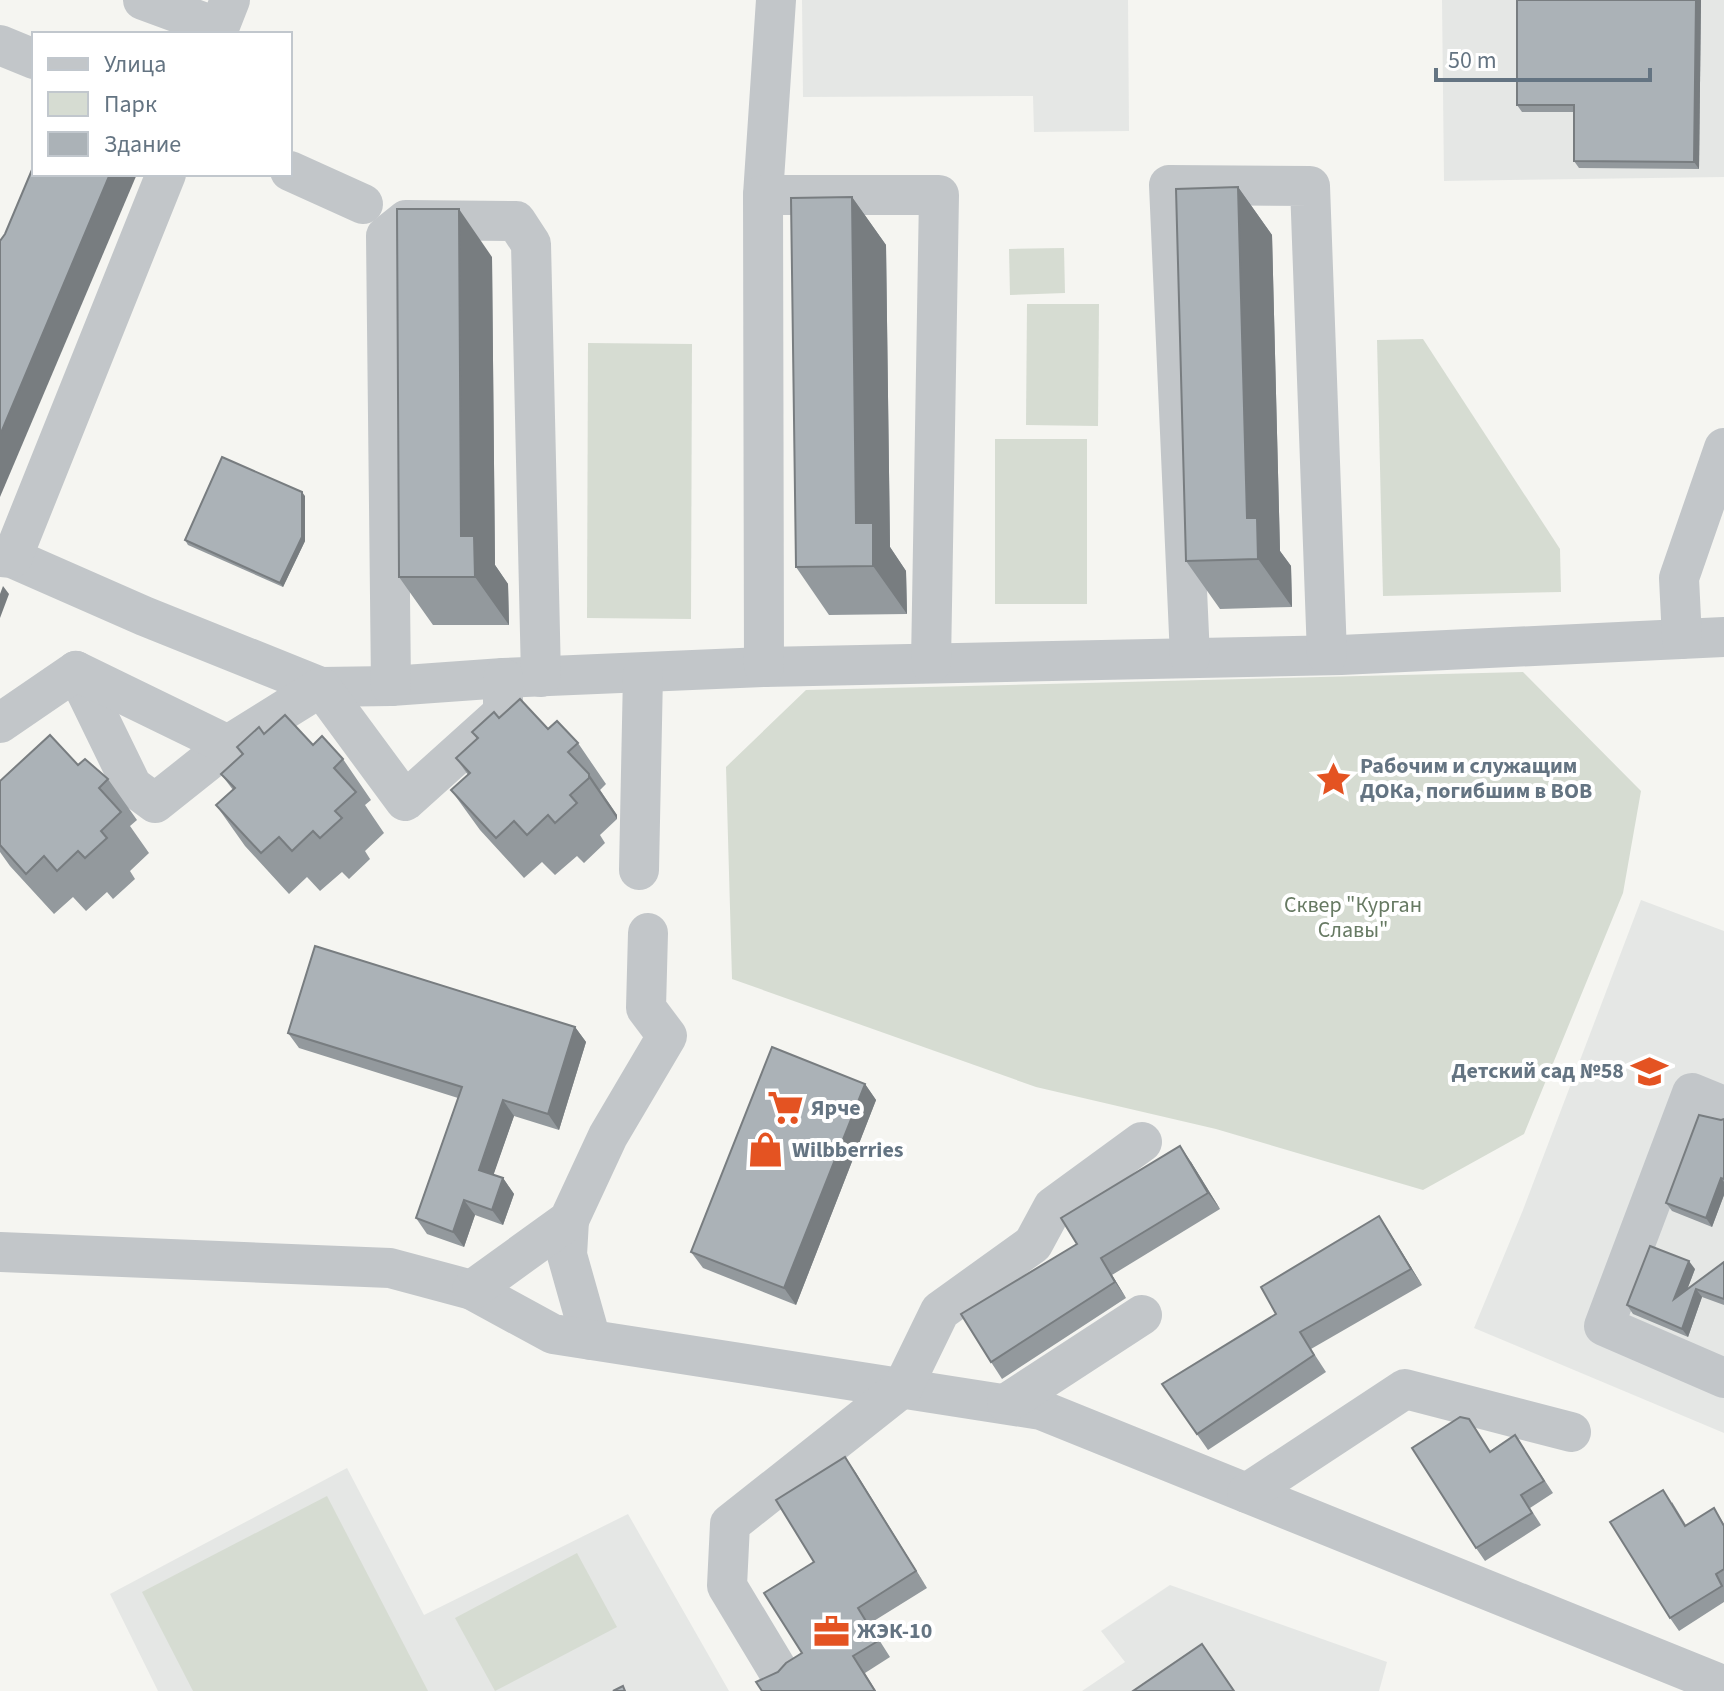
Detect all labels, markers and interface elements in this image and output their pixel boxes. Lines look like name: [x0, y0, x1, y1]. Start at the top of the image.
legend: [32, 32, 292, 176]
scale bar: [1436, 32, 1650, 82]
text: 50 m: [1448, 43, 1497, 78]
text: Улица: [104, 47, 166, 82]
text: Парк: [104, 87, 157, 122]
text: Здание: [104, 127, 181, 162]
place label: Рабочим и служащим ДОКа, погибшим в ВОВ: [1360, 750, 1592, 807]
place icon: Рабочим и служащим ДОКа, погибшим в ВОВ: [1315, 760, 1353, 798]
park label: Сквер "Курган Славы": [1284, 889, 1422, 946]
school or university icon: Детский сад №58: [1631, 1052, 1669, 1090]
place label: Детский сад №58: [1452, 1055, 1624, 1087]
supermarket icon: Ярче: [766, 1089, 804, 1127]
place label: Ярче: [811, 1092, 861, 1124]
shop icon: Wilbberries: [747, 1131, 785, 1169]
place label: Wilbberries: [792, 1134, 904, 1166]
office icon: ЖЭК-10: [812, 1612, 850, 1650]
place label: ЖЭК-10: [857, 1615, 932, 1647]

